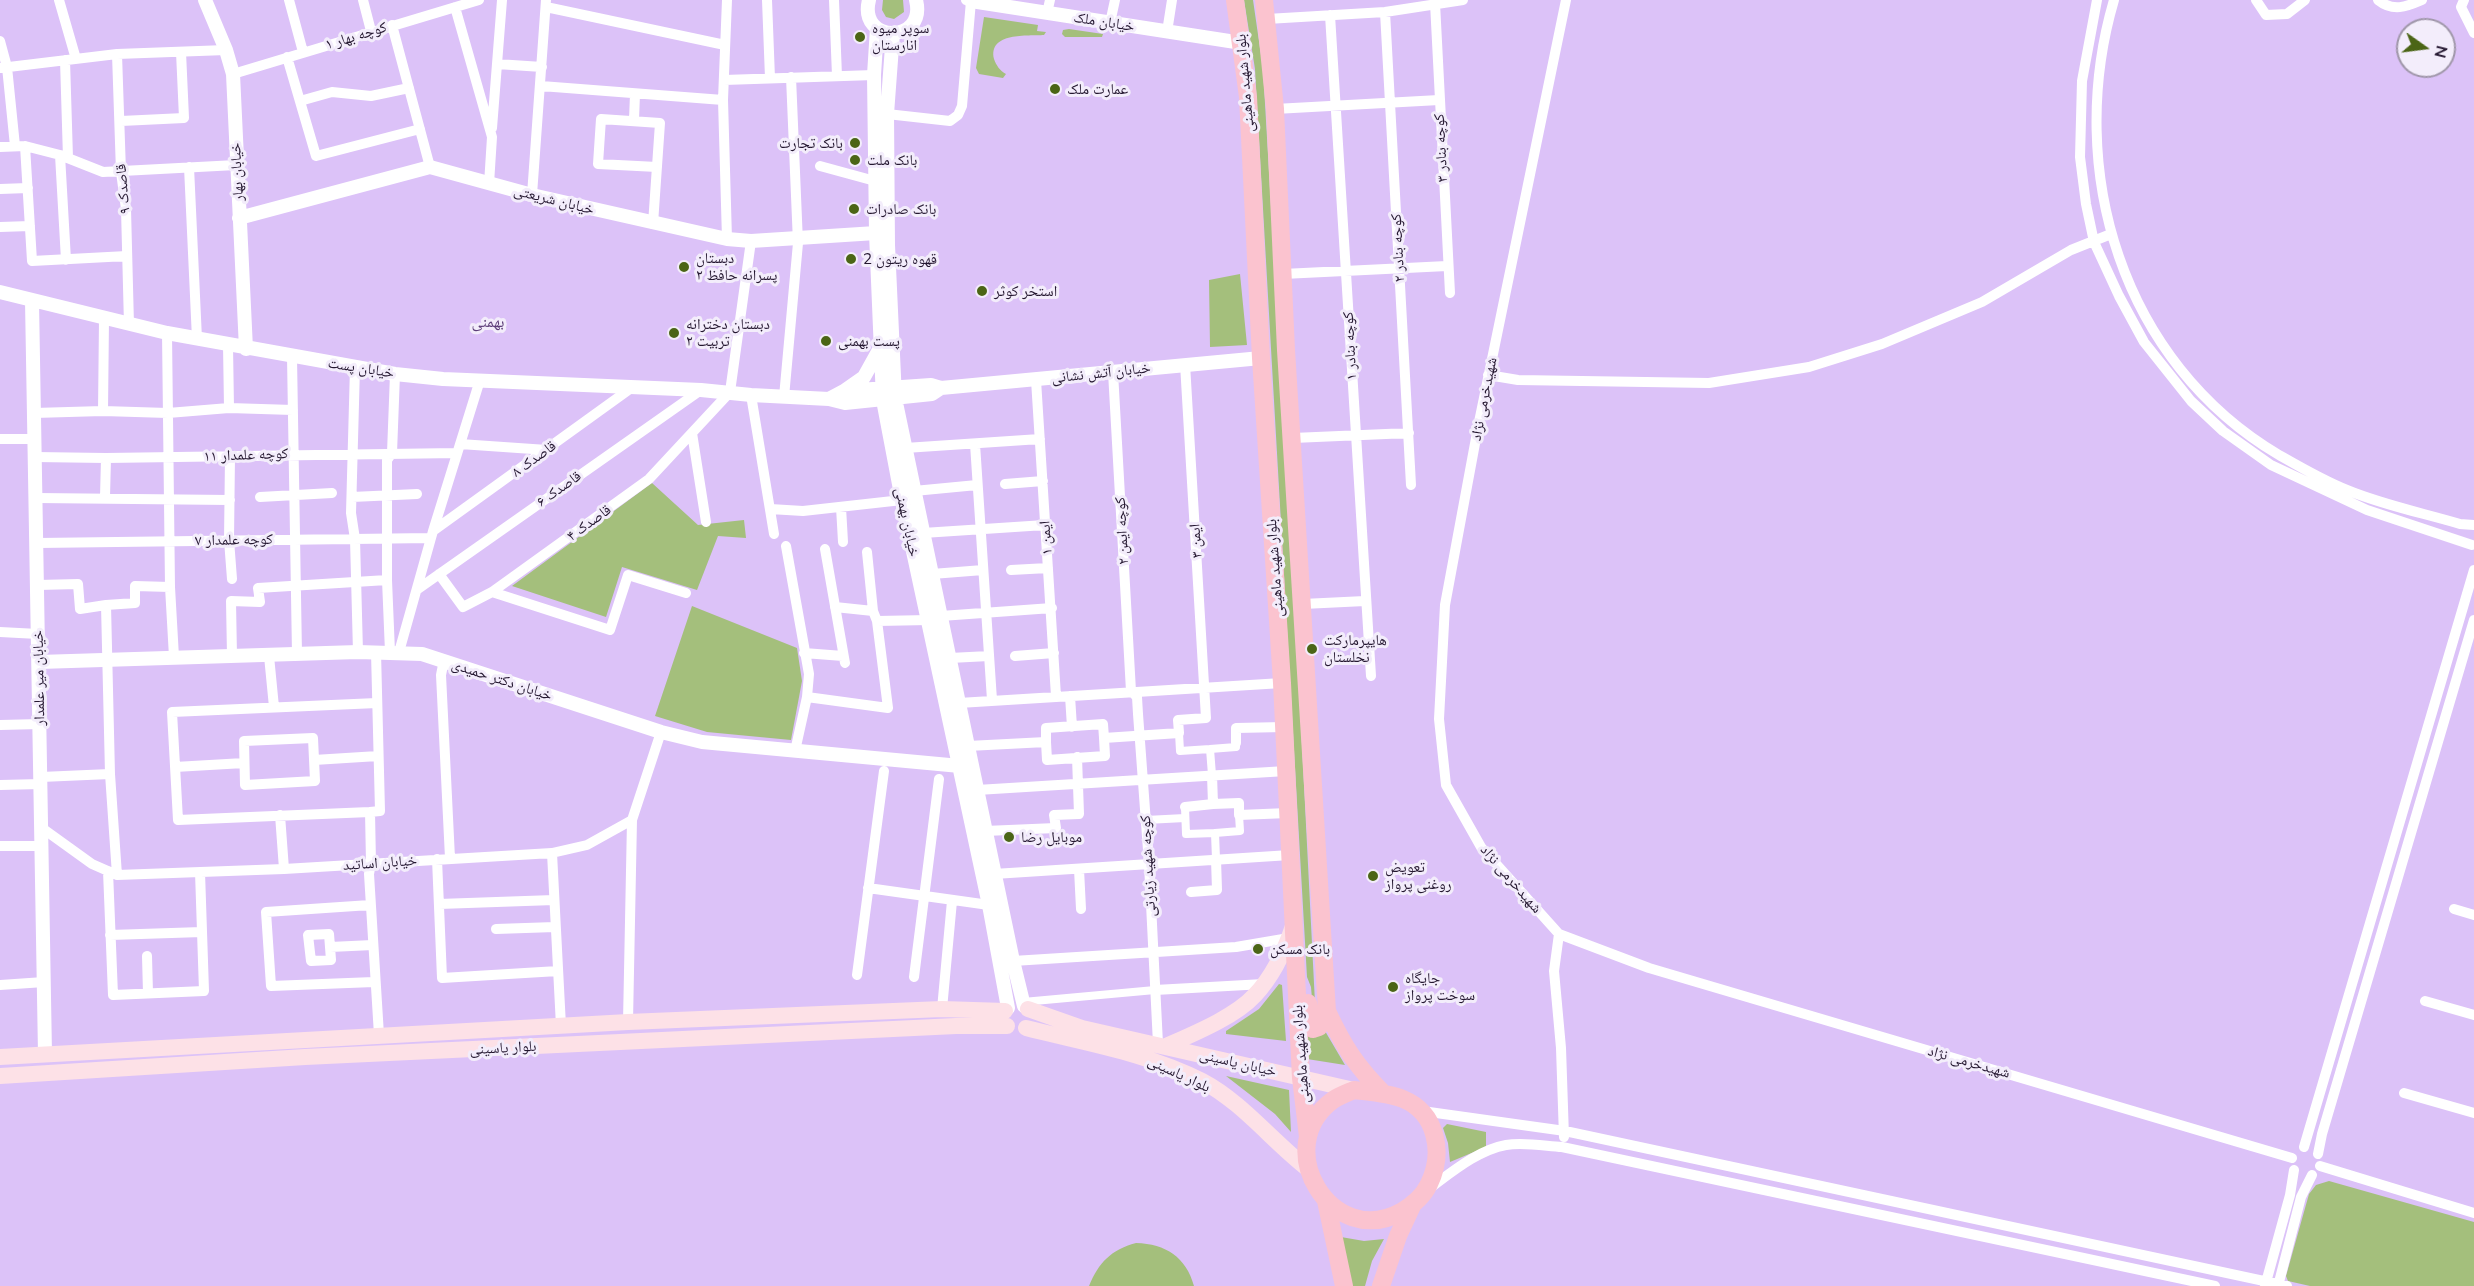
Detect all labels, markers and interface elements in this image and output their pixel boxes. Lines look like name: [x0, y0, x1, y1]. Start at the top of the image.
street label: خیابان ملک: [1072, 8, 1136, 36]
street label: کوچه بهار ۱: [323, 18, 389, 54]
north arrow: [2396, 18, 2456, 78]
place label: سوپر میوه انارستان: [872, 19, 929, 54]
marker: سوپر میوه انارستان: [853, 30, 867, 44]
street label: بلوار شهید ماهینی: [1232, 33, 1258, 133]
text: N: [2430, 44, 2453, 60]
place label: عمارت ملک: [1067, 80, 1128, 98]
marker: عمارت ملک: [1048, 82, 1062, 96]
street label: کوچه بنادر ۳: [1430, 113, 1452, 183]
place label: بانک تجارت: [779, 134, 843, 152]
marker: بانک تجارت: [848, 136, 862, 150]
street label: خیابان بهار: [226, 142, 248, 202]
place label: بانک ملت: [867, 151, 917, 169]
marker: بانک ملت: [848, 153, 862, 167]
street label: قاصدک ۹: [112, 163, 134, 215]
street label: خیابان شریعتی: [512, 181, 596, 219]
place label: بانک صادرات: [866, 200, 936, 218]
marker: بانک صادرات: [847, 202, 861, 216]
street label: کوچه بنادر ۲: [1387, 213, 1409, 283]
place label: دبستان پسرانه حافظ ۲: [696, 249, 777, 284]
place label: قهوه ریتون 2: [863, 250, 937, 268]
marker: قهوه ریتون 2: [844, 252, 858, 266]
marker: دبستان پسرانه حافظ ۲: [677, 260, 691, 274]
place label: استخر کوثر: [994, 282, 1057, 300]
marker: استخر کوثر: [975, 284, 989, 298]
street label: کوچه بنادر ۱: [1339, 311, 1361, 381]
district label: بهمنی: [472, 312, 504, 332]
place label: دبستان دخترانه تربیت ۲: [686, 315, 770, 350]
marker: دبستان دخترانه تربیت ۲: [667, 326, 681, 340]
place label: پست بهمنی: [838, 332, 900, 350]
marker: پست بهمنی: [819, 334, 833, 348]
street label: خیابان پست: [327, 354, 395, 382]
street label: شهیدخرمی نژاد: [1467, 356, 1501, 442]
street label: خیابان آتش نشانی: [1051, 359, 1151, 387]
street label: قاصدک ۸: [508, 437, 560, 481]
street label: کوچه علمدار ۱۱: [203, 445, 289, 465]
street label: قاصدک ۶: [533, 467, 585, 511]
street label: خیابان بهمنی: [891, 486, 923, 558]
street label: کوچه ایمن ۲: [1111, 497, 1133, 565]
street label: قاصدک ۴: [563, 501, 615, 545]
street label: بلوار شهید ماهینی: [1263, 518, 1287, 618]
street label: ایمن ۱: [1036, 520, 1056, 556]
street label: ایمن ۳: [1186, 523, 1206, 559]
street label: کوچه علمدار ۷: [195, 530, 273, 550]
street label: خیابان میر علمدار: [29, 630, 49, 726]
place label: هایپرمارکت نخلستان: [1324, 631, 1387, 666]
marker: هایپرمارکت نخلستان: [1305, 642, 1319, 656]
street label: خیابان دکتر حمیدی: [449, 655, 555, 705]
street label: کوچه شهید زیارتی: [1136, 815, 1160, 917]
place label: موبایل رضا: [1021, 828, 1082, 846]
marker: موبایل رضا: [1002, 830, 1016, 844]
street label: شهیدخرمی نژاد: [1476, 841, 1546, 917]
street label: خیابان اساتید: [342, 851, 418, 875]
place label: تعویض روغنی پرواز: [1385, 858, 1452, 893]
marker: تعویض روغنی پرواز: [1366, 869, 1380, 883]
place label: بانک مسکن: [1270, 940, 1330, 958]
marker: بانک مسکن: [1251, 942, 1265, 956]
place label: جایگاه سوخت پرواز: [1405, 969, 1475, 1004]
marker: جایگاه سوخت پرواز: [1386, 980, 1400, 994]
street label: بلوار شهید ماهینی: [1289, 1004, 1313, 1104]
street label: بلوار یاسینی: [469, 1037, 537, 1059]
street label: شهیدخرمی نژاد: [1926, 1042, 2012, 1082]
street label: خیابان یاسینی: [1198, 1045, 1278, 1081]
street label: بلوار یاسینی: [1145, 1052, 1213, 1096]

